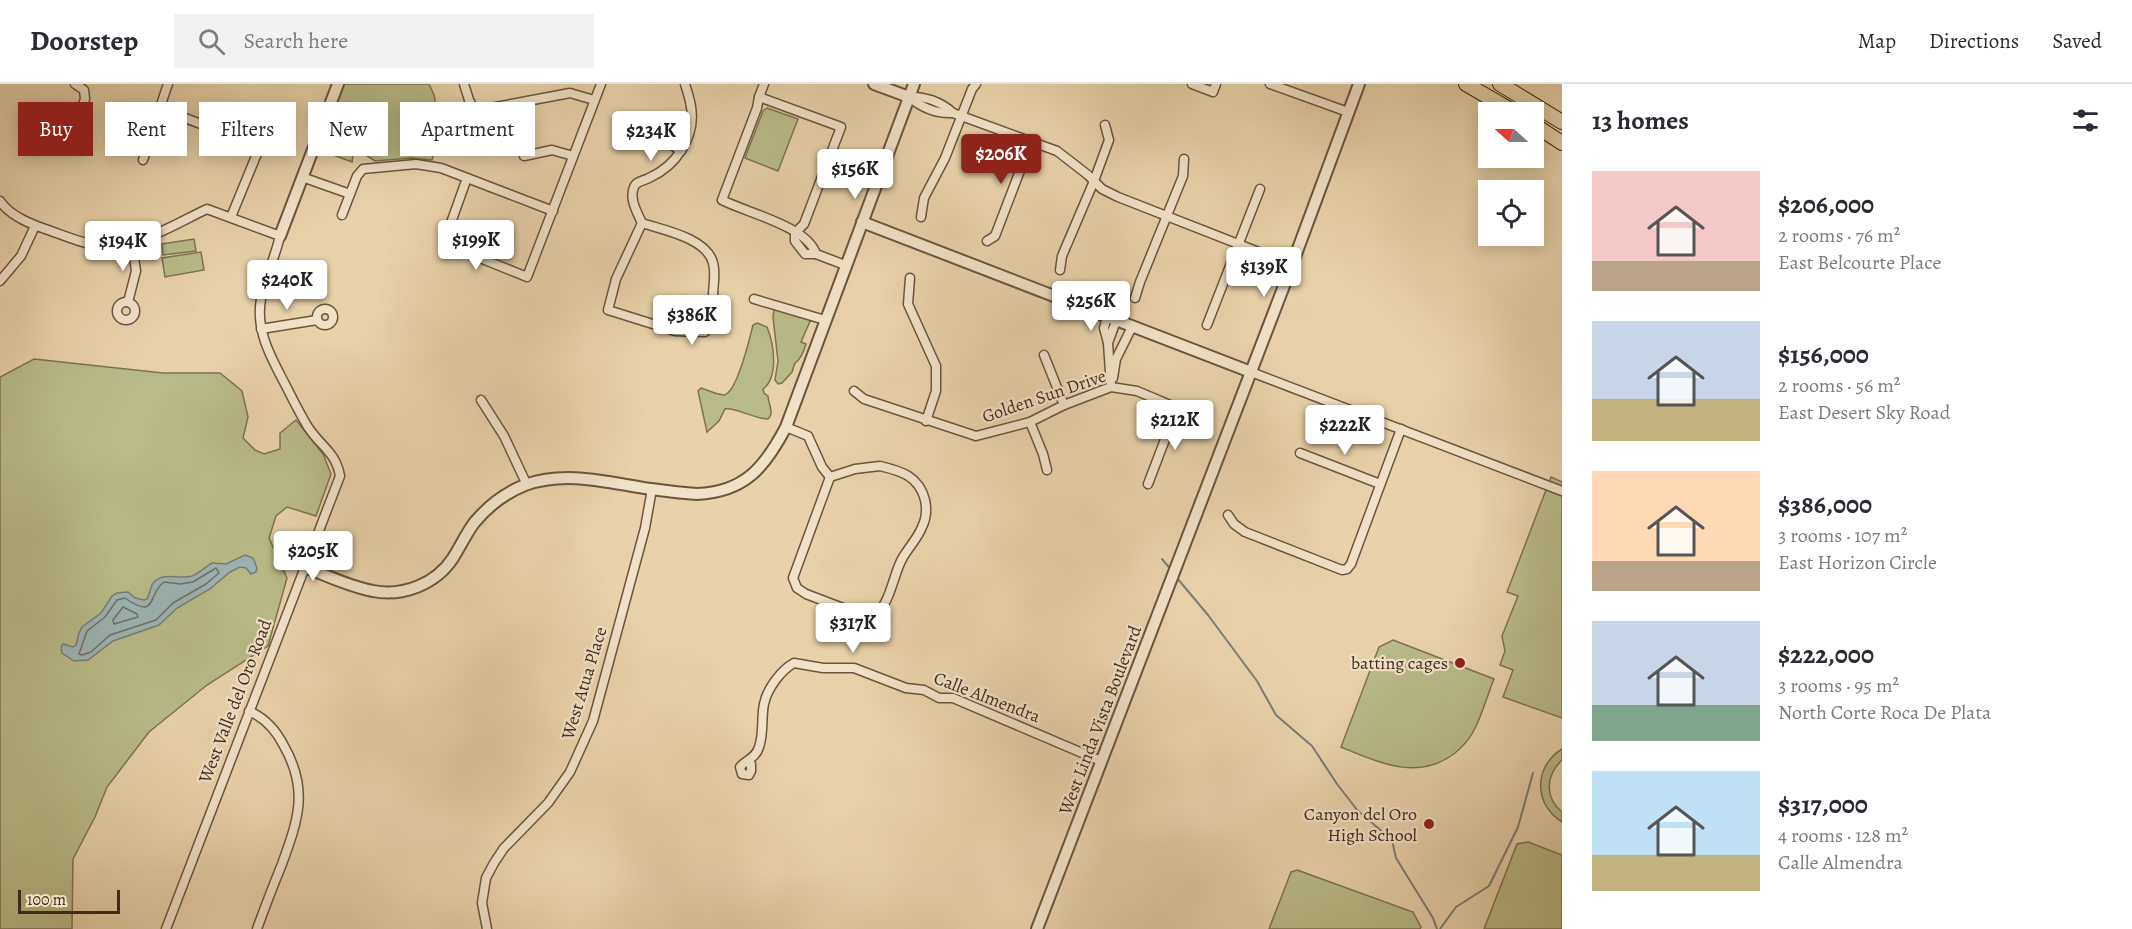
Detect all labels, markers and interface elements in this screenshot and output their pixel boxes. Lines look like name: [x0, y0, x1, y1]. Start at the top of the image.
search box: [174, 14, 594, 68]
text: Doorstep: [30, 22, 138, 60]
icon: search: [195, 25, 228, 58]
text: Search here: [243, 26, 348, 56]
text: Map: [1858, 27, 1896, 55]
text: Directions: [1929, 27, 2019, 55]
text: Saved: [2052, 27, 2102, 55]
chip: Buy: [18, 102, 93, 156]
chip: Rent: [105, 102, 187, 156]
chip: Filters: [199, 102, 296, 156]
chip: New: [308, 102, 388, 156]
chip: Apartment: [400, 102, 535, 156]
north arrow: [1478, 102, 1544, 168]
map controls: [1478, 102, 1544, 246]
text: 13 homes: [1592, 103, 1689, 138]
icon: filters: [2069, 104, 2102, 137]
pin: $234K: [609, 111, 693, 162]
text: $234K: [626, 117, 676, 144]
pin: $206K: [959, 134, 1043, 185]
text: $206K: [975, 140, 1027, 167]
pin: $156K: [813, 149, 897, 200]
text: $156K: [831, 155, 879, 182]
button: locate: [1478, 180, 1544, 246]
text: $206,000: [1778, 187, 1874, 222]
icon: home: [1640, 195, 1712, 267]
pin: $199K: [434, 220, 518, 271]
pin: $194K: [81, 221, 165, 272]
text: 2 rooms · 76 m²: [1778, 222, 1900, 249]
text: $199K: [452, 226, 500, 253]
text: $194K: [99, 227, 147, 254]
pin: $139K: [1222, 247, 1306, 298]
text: East Belcourte Place: [1778, 249, 1941, 276]
text: $139K: [1240, 253, 1288, 280]
pin: $240K: [245, 260, 329, 311]
text: $240K: [261, 266, 313, 293]
pin: $256K: [1049, 281, 1133, 332]
text: $256K: [1066, 287, 1116, 314]
pin: $386K: [650, 295, 734, 346]
text: $386K: [667, 301, 717, 328]
text: $156,000: [1778, 337, 1869, 372]
icon: home: [1640, 345, 1712, 417]
street label: Golden Sun Drive: [979, 364, 1109, 428]
text: 2 rooms · 56 m²: [1778, 372, 1900, 399]
text: East Desert Sky Road: [1778, 399, 1950, 426]
pin: $212K: [1133, 400, 1217, 451]
pin: $222K: [1303, 405, 1387, 456]
text: $212K: [1151, 406, 1199, 433]
text: $222K: [1319, 411, 1371, 438]
text: $386,000: [1778, 487, 1872, 522]
icon: home: [1640, 495, 1712, 567]
text: 3 rooms · 107 m²: [1778, 522, 1907, 549]
pin: $205K: [271, 531, 355, 582]
text: $205K: [288, 537, 338, 564]
text: East Horizon Circle: [1778, 549, 1937, 576]
pin: $317K: [811, 603, 895, 654]
text: $317K: [830, 609, 876, 636]
street label: West Valle del Oro Road: [192, 615, 277, 787]
street label: West Linda Vista Boulevard: [1052, 622, 1147, 819]
street label: West Atua Place: [555, 624, 613, 743]
text: $222,000: [1778, 637, 1874, 672]
icon: home: [1640, 645, 1712, 717]
place label: batting cages: [1351, 651, 1448, 675]
marker: batting cages: [1453, 656, 1467, 670]
street label: Calle Almendra: [930, 666, 1044, 729]
text: 3 rooms · 95 m²: [1778, 672, 1899, 699]
text: North Corte Roca De Plata: [1778, 699, 1991, 726]
text: $317,000: [1778, 787, 1868, 822]
icon: home: [1640, 795, 1712, 867]
place label: Canyon del Oro High School: [1304, 802, 1418, 847]
marker: Canyon del Oro High School: [1422, 817, 1436, 831]
text: 4 rooms · 128 m²: [1778, 822, 1908, 849]
text: Calle Almendra: [1778, 849, 1903, 876]
scale bar: [18, 887, 120, 914]
text: 100 m: [27, 889, 66, 911]

